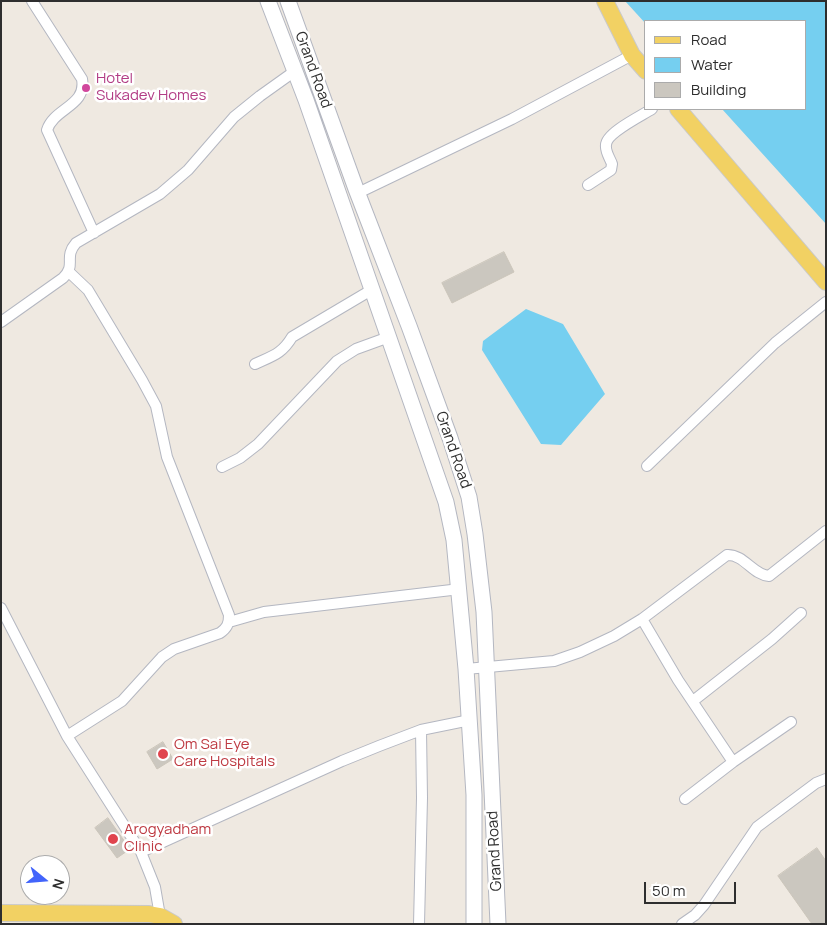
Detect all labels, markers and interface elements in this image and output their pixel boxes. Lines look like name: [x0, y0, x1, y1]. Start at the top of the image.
legend: [644, 20, 807, 110]
street label: Grand Road: [291, 29, 335, 111]
text: Road: [691, 29, 727, 50]
text: Water: [691, 54, 733, 75]
place label: Hotel Sukadev Homes: [96, 70, 206, 105]
text: Building: [691, 79, 746, 100]
marker: Hotel Sukadev Homes: [80, 82, 92, 94]
street label: Grand Road: [431, 409, 475, 491]
place label: Om Sai Eye Care Hospitals: [174, 736, 275, 771]
marker: Om Sai Eye Care Hospitals: [156, 747, 170, 761]
street label: Grand Road: [484, 810, 506, 892]
place label: Arogyadham Clinic: [124, 821, 211, 856]
marker: Arogyadham Clinic: [106, 832, 120, 846]
north arrow: [20, 855, 70, 905]
scale bar: [647, 872, 740, 904]
text: N: [48, 877, 69, 892]
text: 50 m: [652, 880, 686, 901]

